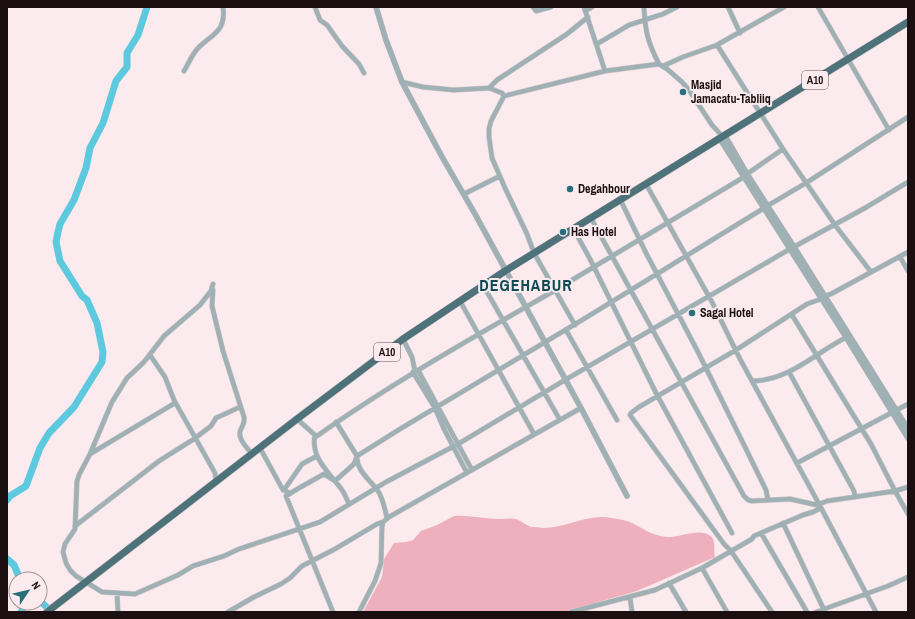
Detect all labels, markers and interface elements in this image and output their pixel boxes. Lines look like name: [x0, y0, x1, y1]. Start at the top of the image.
road number: A10: [802, 71, 828, 89]
place label: Masjid Jamacatu-Tabliiq: [691, 77, 771, 107]
marker: Masjid Jamacatu-Tabliiq: [678, 87, 688, 97]
place label: Degahbour: [578, 181, 630, 197]
marker: Degahbour: [565, 184, 575, 194]
place label: Has Hotel: [571, 224, 617, 240]
marker: Has Hotel: [558, 227, 568, 237]
district label: DEGEHABUR: [479, 274, 573, 296]
place label: Sagal Hotel: [700, 305, 754, 321]
marker: Sagal Hotel: [687, 308, 697, 318]
road number: A10: [374, 343, 400, 361]
north arrow: [8, 571, 48, 611]
text: N: [29, 579, 44, 592]

